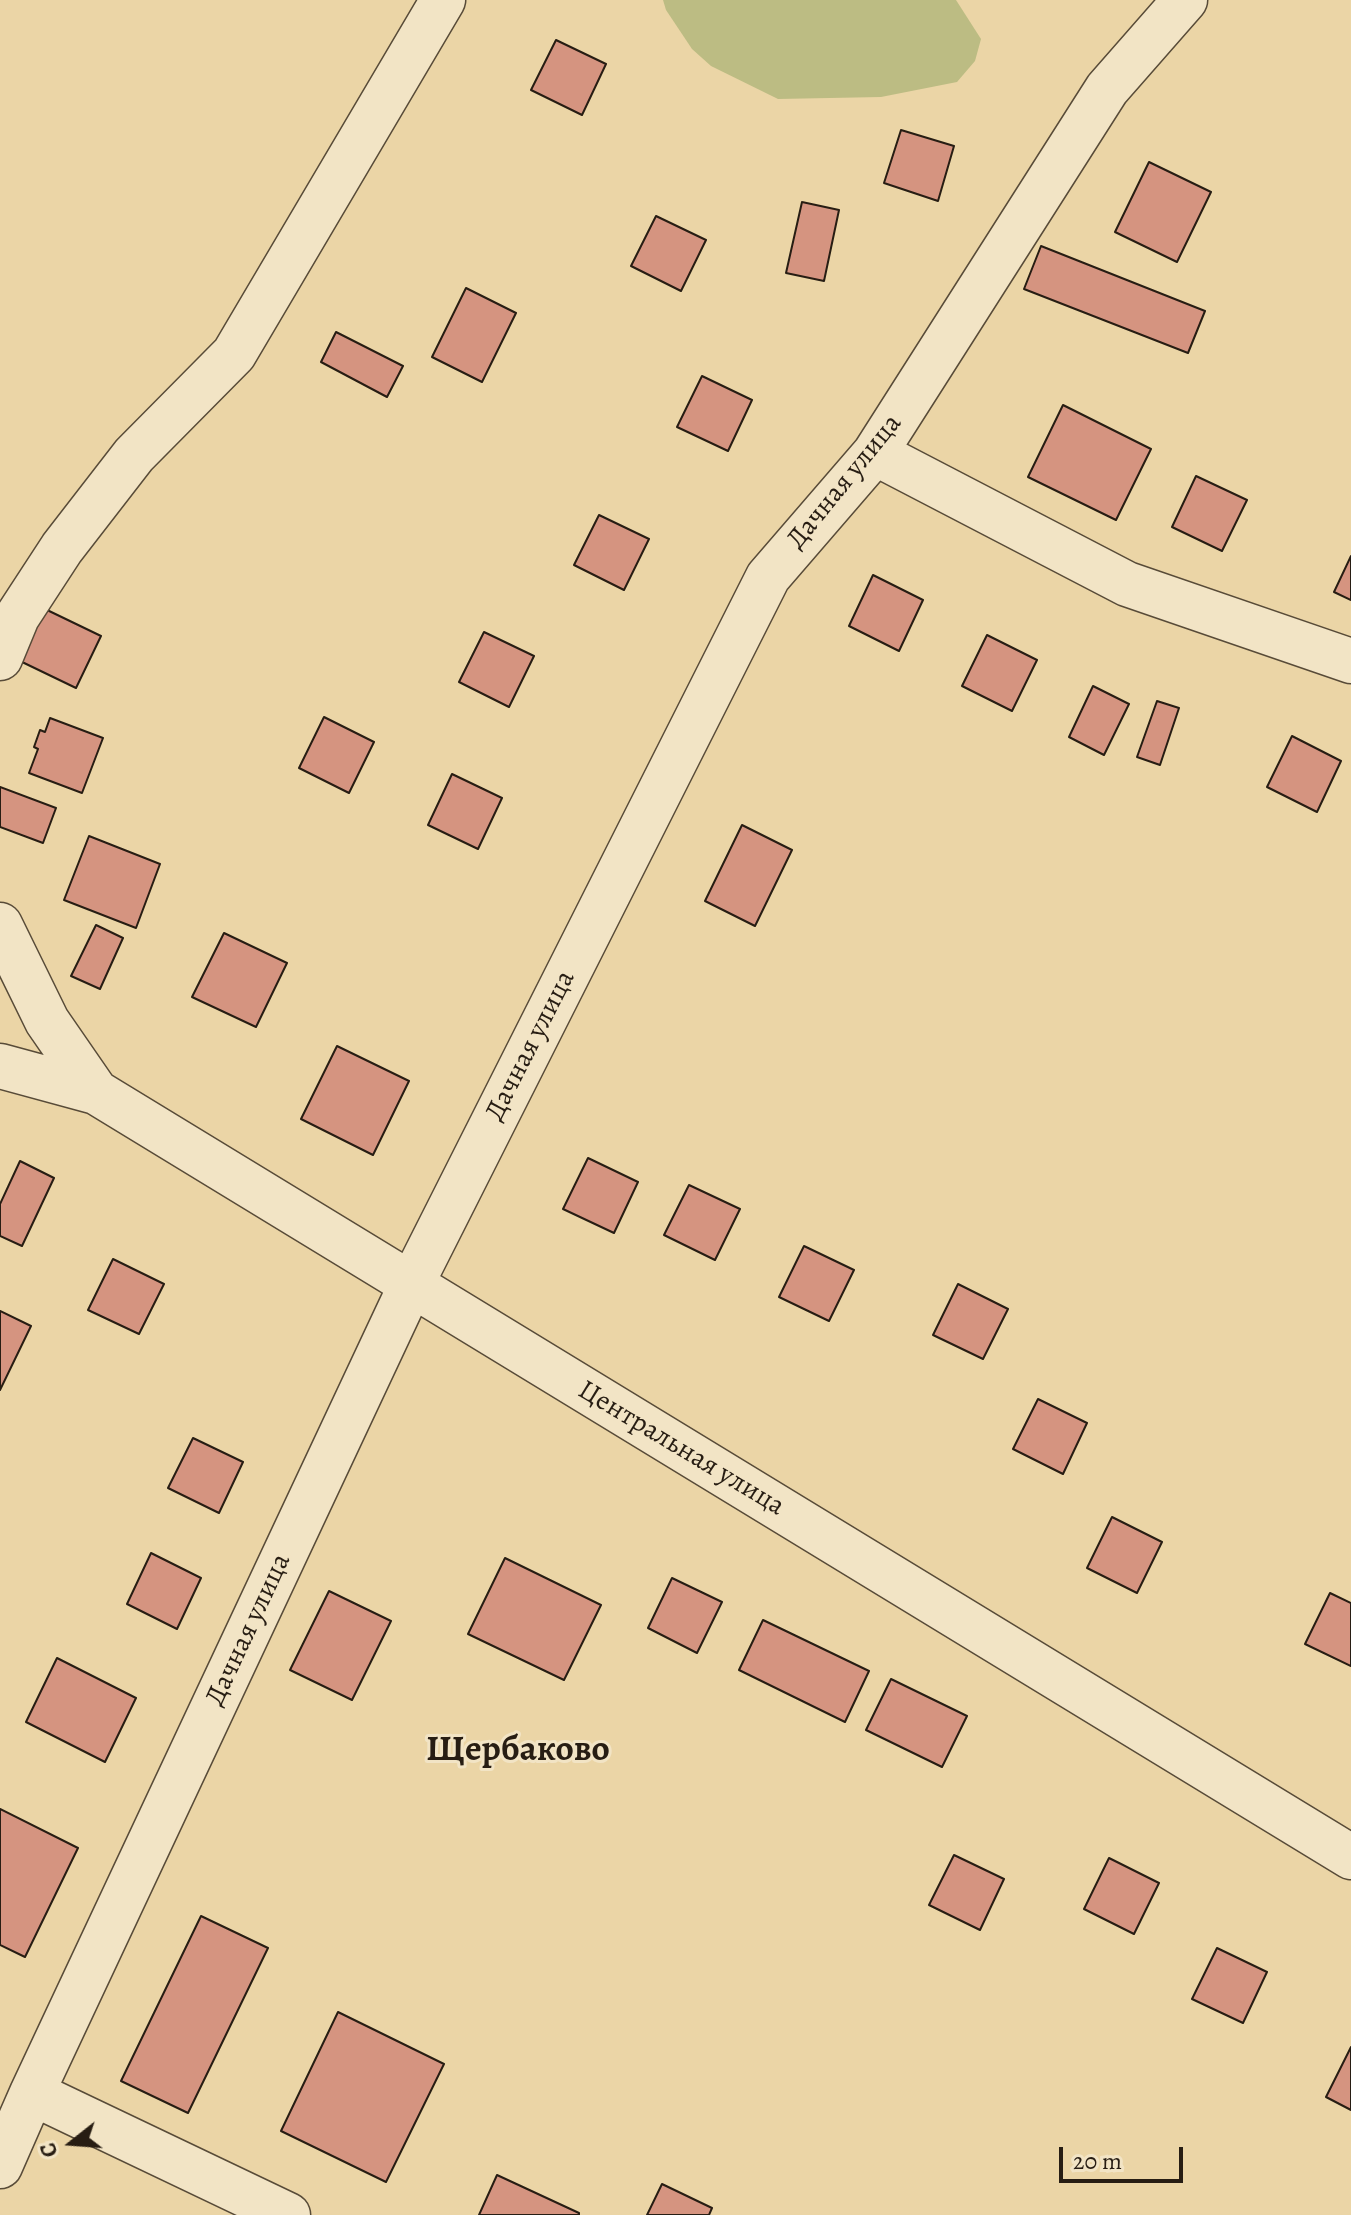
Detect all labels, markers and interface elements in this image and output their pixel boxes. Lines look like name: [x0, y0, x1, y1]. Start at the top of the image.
street label: Дачная улица: [780, 408, 910, 556]
street label: Дачная улица: [479, 965, 583, 1127]
street label: Центральная улица: [572, 1374, 790, 1524]
street label: Дачная улица: [199, 1549, 299, 1711]
district label: Щербаково: [426, 1729, 610, 1773]
north arrow: [32, 2103, 112, 2183]
scale bar: [1063, 2131, 1187, 2181]
text: С: [33, 2139, 65, 2161]
text: 20 m: [1073, 2145, 1122, 2177]

